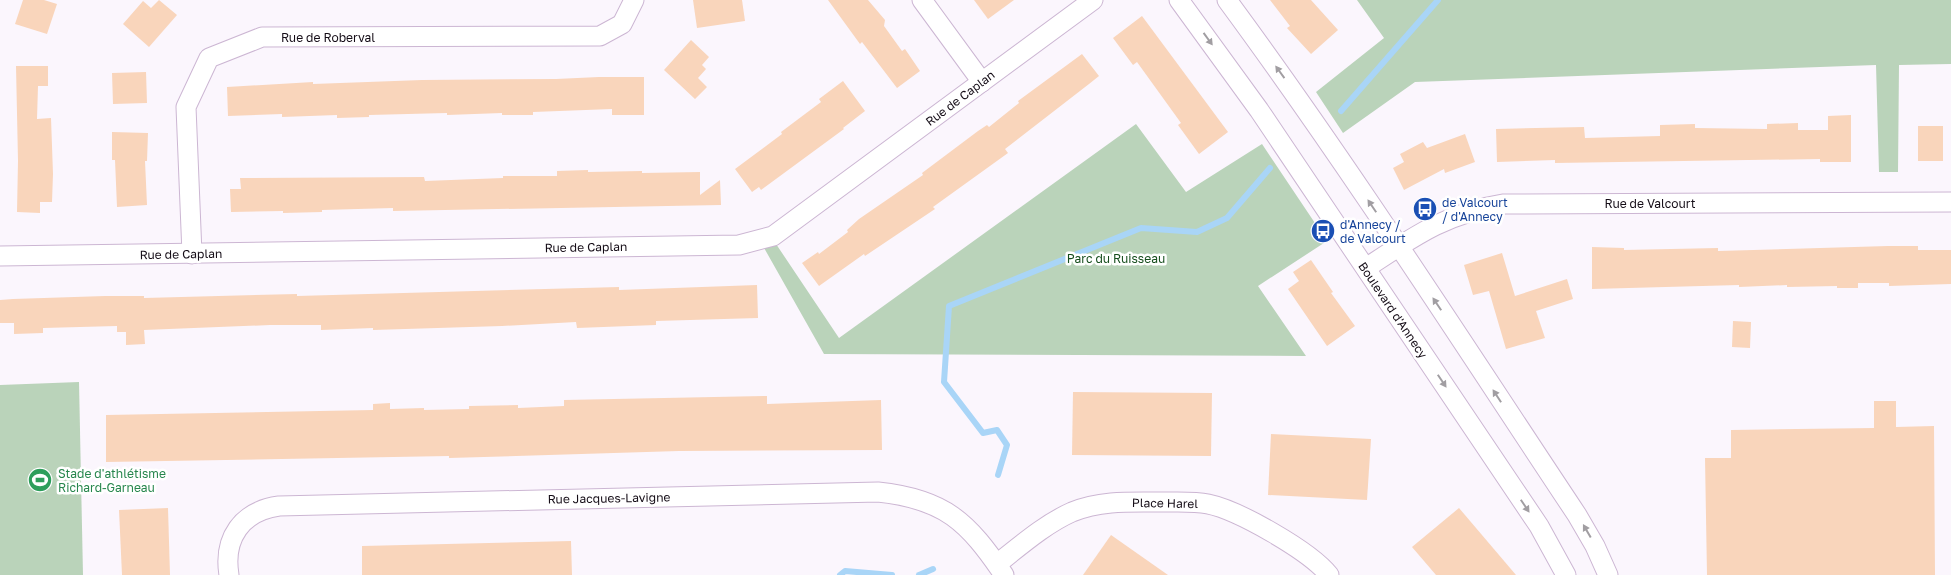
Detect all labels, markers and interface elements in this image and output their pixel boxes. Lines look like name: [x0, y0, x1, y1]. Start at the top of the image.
street label: Rue de Roberval: [281, 30, 375, 45]
one-way arrow: [1203, 32, 1213, 46]
one-way arrow: [1275, 65, 1285, 79]
street label: Rue de Caplan: [922, 67, 998, 129]
place label: de Valcourt / d'Annecy: [1442, 195, 1508, 224]
bus stop icon: de Valcourt / d'Annecy: [1412, 196, 1438, 222]
street label: Rue de Valcourt: [1604, 196, 1696, 211]
one-way arrow: [1367, 199, 1377, 213]
place label: d'Annecy / de Valcourt: [1340, 217, 1406, 246]
bus stop icon: d'Annecy / de Valcourt: [1310, 218, 1336, 244]
street label: Rue de Caplan: [544, 239, 628, 255]
street label: Rue de Caplan: [139, 246, 223, 262]
park label: Parc du Ruisseau: [1067, 251, 1165, 266]
street label: Boulevard d'Annecy: [1355, 259, 1431, 361]
one-way arrow: [1432, 297, 1442, 310]
one-way arrow: [1437, 374, 1446, 388]
one-way arrow: [1493, 389, 1502, 402]
place label: Stade d'athlétisme Richard-Garneau: [58, 466, 166, 495]
sports icon: Stade d'athlétisme Richard-Garneau: [27, 467, 53, 493]
street label: Rue Jacques-Lavigne: [547, 489, 671, 507]
street label: Place Harel: [1132, 495, 1198, 511]
one-way arrow: [1520, 499, 1530, 513]
one-way arrow: [1582, 525, 1591, 538]

